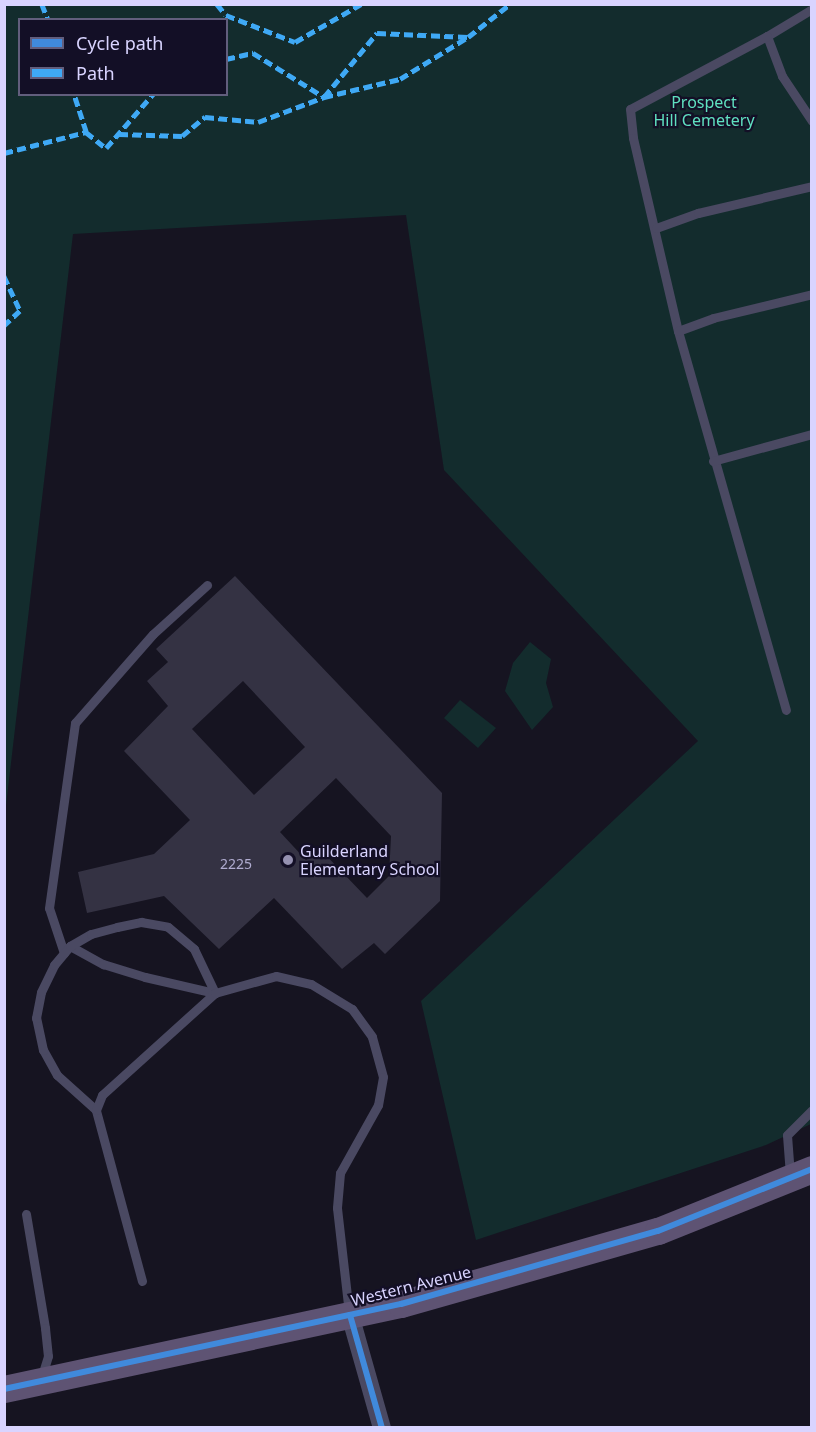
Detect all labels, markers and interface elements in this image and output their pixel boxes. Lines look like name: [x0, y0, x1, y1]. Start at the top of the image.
legend: [18, 18, 228, 96]
text: Cycle path: [76, 31, 163, 55]
text: Path: [76, 61, 115, 85]
park label: Prospect Hill Cemetery: [653, 92, 755, 130]
place label: Guilderland Elementary School: [300, 841, 439, 879]
marker: Guilderland Elementary School: [281, 853, 295, 867]
house number: 2225: [220, 856, 252, 872]
street label: Western Avenue: [349, 1262, 473, 1310]

